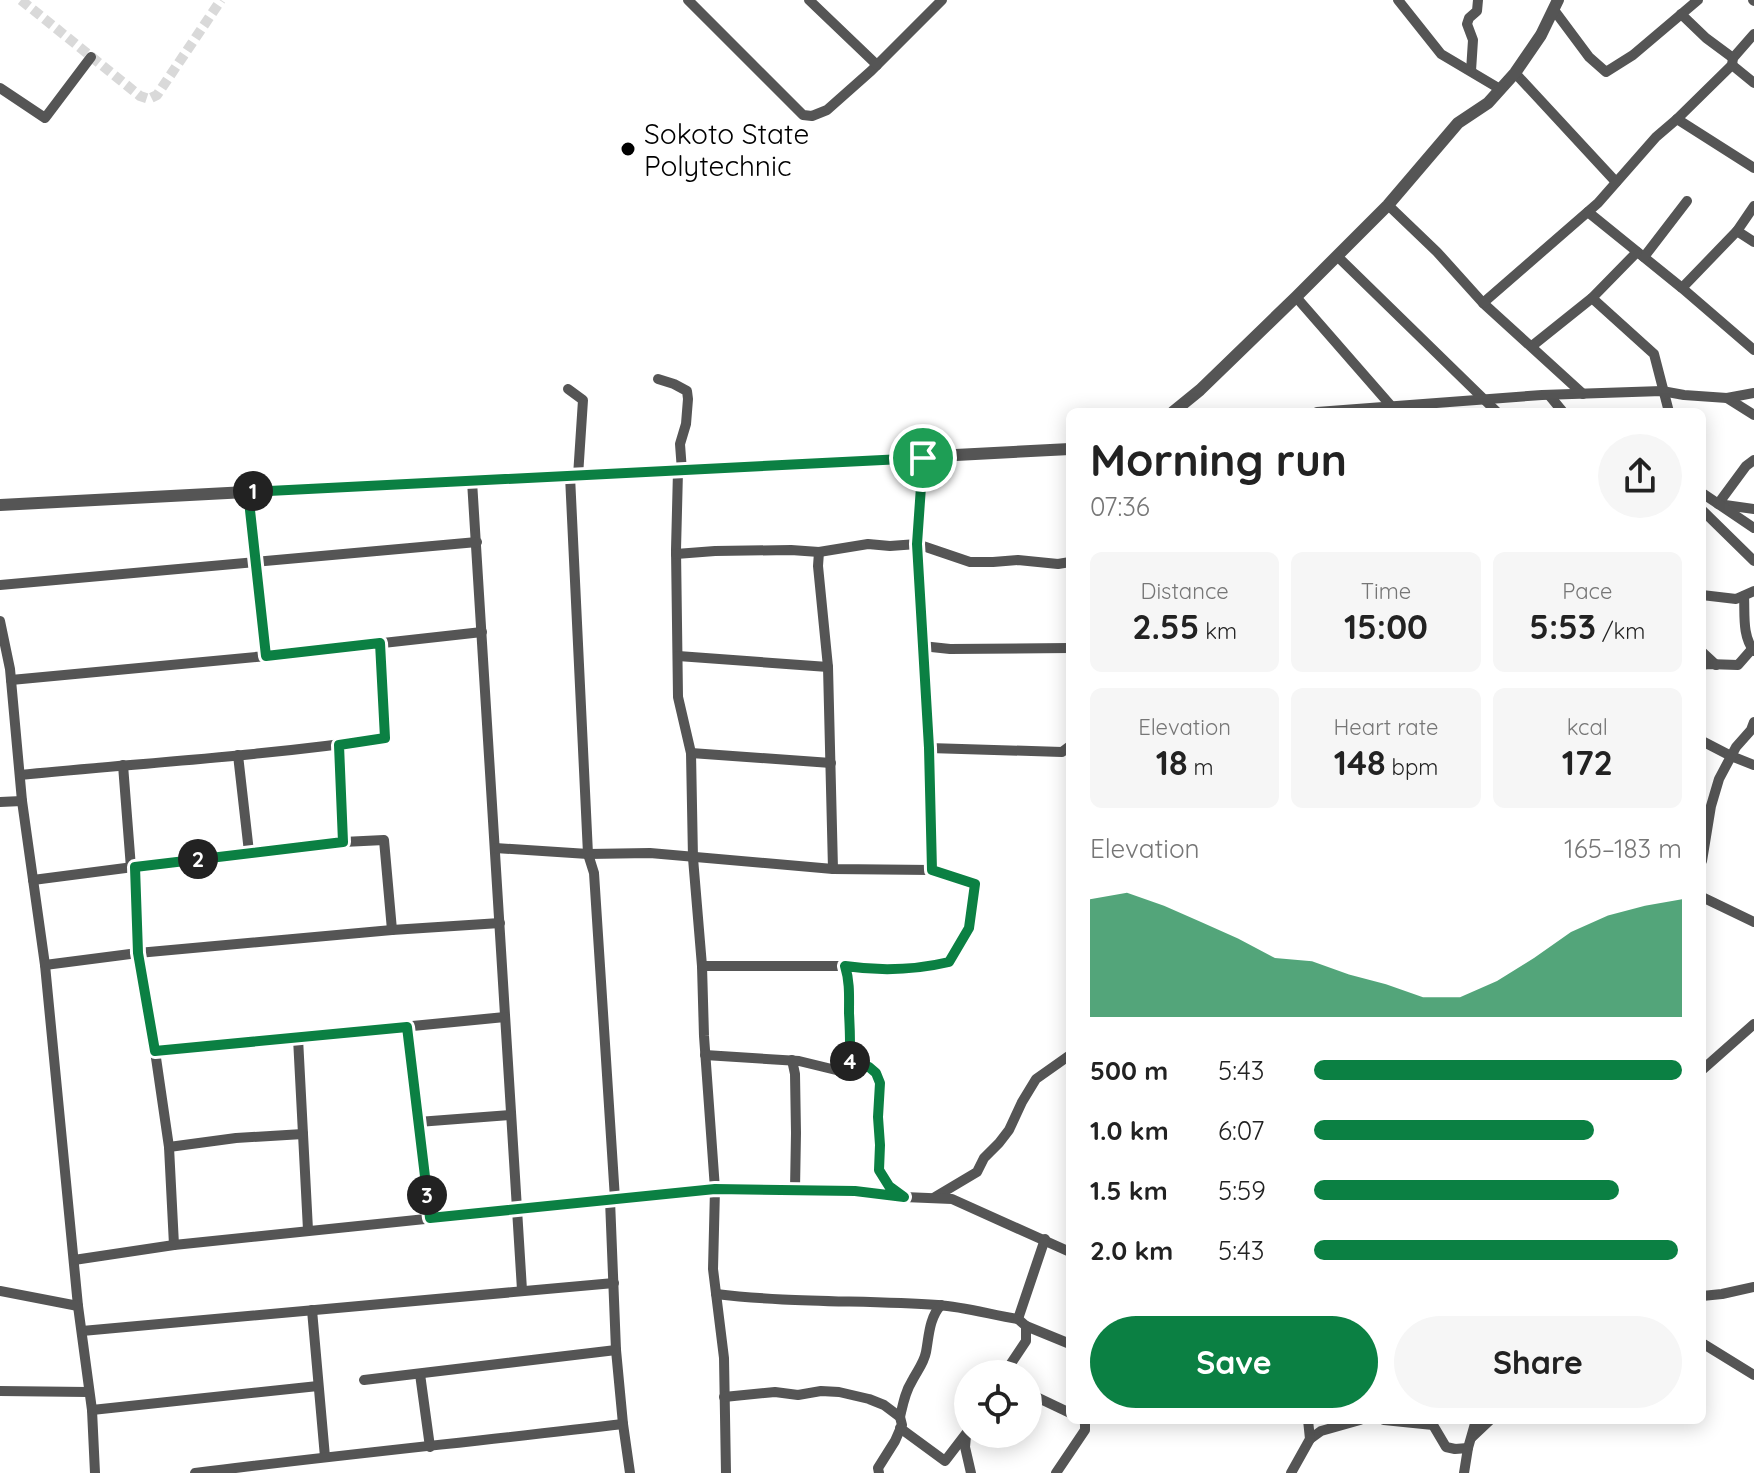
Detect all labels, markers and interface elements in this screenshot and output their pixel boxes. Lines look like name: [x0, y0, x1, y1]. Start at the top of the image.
place label: Sokoto State Polytechnic: [644, 116, 809, 183]
marker: Sokoto State Polytechnic: [619, 140, 637, 158]
pin: [889, 424, 957, 492]
text: Morning run: [1090, 432, 1347, 487]
button: share: [1598, 434, 1682, 518]
icon: arrive: [901, 436, 945, 480]
pin: 1: [233, 471, 273, 511]
text: 1: [249, 477, 257, 505]
text: 07:36: [1090, 490, 1150, 523]
text: Distance: [1141, 577, 1229, 605]
text: Time: [1361, 577, 1411, 605]
text: Pace: [1562, 577, 1612, 605]
text: 2.55: [1132, 605, 1199, 648]
text: 15:00: [1344, 605, 1428, 648]
text: 5:53: [1529, 605, 1596, 648]
text: km: [1199, 617, 1237, 645]
text: /km: [1596, 617, 1645, 645]
text: Elevation: [1138, 713, 1231, 741]
text: Heart rate: [1334, 713, 1438, 741]
text: kcal: [1567, 713, 1608, 741]
text: 18: [1156, 741, 1188, 784]
text: 148: [1334, 741, 1386, 784]
text: 172: [1562, 741, 1613, 784]
text: m: [1188, 753, 1214, 781]
text: bpm: [1386, 753, 1438, 781]
text: Elevation: [1090, 832, 1200, 865]
text: 165–183 m: [1564, 832, 1682, 865]
pin: 2: [178, 839, 218, 879]
text: 2: [192, 845, 204, 873]
pin: 4: [830, 1041, 870, 1081]
text: 4: [844, 1047, 856, 1075]
text: 500 m: [1090, 1054, 1168, 1087]
text: 5:43: [1218, 1054, 1264, 1087]
text: 1.0 km: [1090, 1114, 1169, 1147]
text: 6:07: [1218, 1114, 1264, 1147]
text: 1.5 km: [1090, 1174, 1168, 1207]
text: 5:59: [1218, 1174, 1266, 1207]
pin: 3: [407, 1175, 447, 1215]
text: 3: [421, 1181, 433, 1209]
text: 2.0 km: [1090, 1234, 1173, 1267]
text: 5:43: [1218, 1234, 1264, 1267]
button: Save: [1090, 1316, 1378, 1408]
button: Share: [1394, 1316, 1682, 1408]
map controls: [954, 1360, 1042, 1448]
button: locate: [954, 1360, 1042, 1448]

